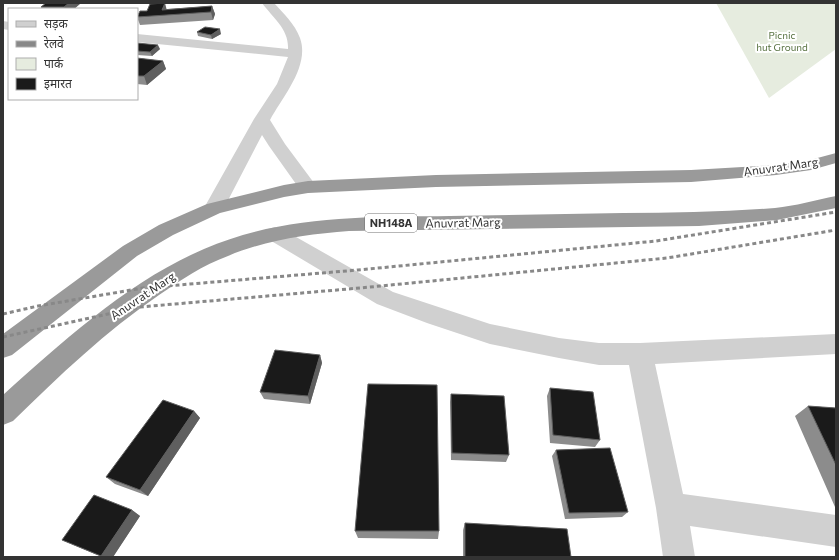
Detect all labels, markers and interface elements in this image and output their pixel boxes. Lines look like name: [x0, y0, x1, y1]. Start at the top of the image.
legend: [8, 8, 138, 100]
text: सड़क: [44, 16, 69, 31]
park label: Picnic hut Ground: [756, 29, 808, 53]
text: रेलवे: [44, 36, 64, 50]
text: पार्क: [44, 56, 64, 70]
text: इमारत: [44, 76, 73, 91]
street label: Anuvrat Marg: [743, 154, 820, 178]
road number: NH148A: [365, 214, 417, 232]
street label: Anuvrat Marg: [425, 214, 501, 230]
street label: Anuvrat Marg: [107, 268, 178, 322]

